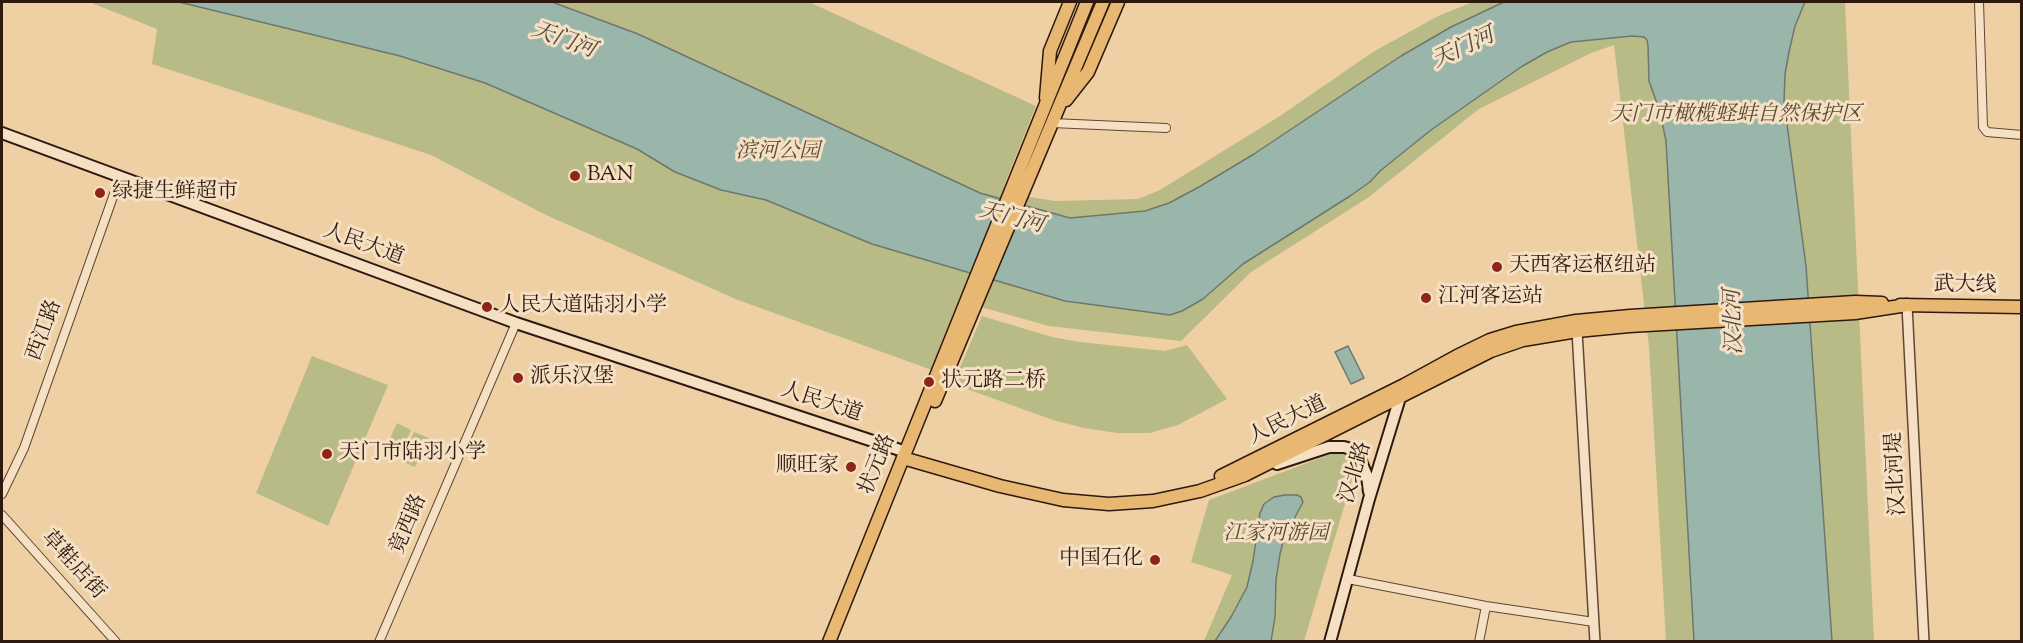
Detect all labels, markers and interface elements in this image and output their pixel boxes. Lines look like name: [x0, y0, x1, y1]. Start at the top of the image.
water label: 天门河: [527, 18, 599, 66]
water label: 天门河: [1429, 24, 1499, 76]
park label: 天门市橄榄蛏蚌自然保护区: [1610, 103, 1862, 129]
park label: 滨河公园: [736, 140, 820, 166]
place label: BAN: [587, 163, 633, 189]
marker: BAN: [568, 169, 582, 183]
place label: 绿捷生鲜超市: [112, 180, 238, 206]
marker: 绿捷生鲜超市: [93, 186, 107, 200]
water label: 天门河: [976, 199, 1046, 241]
street label: 人民大道: [319, 220, 407, 272]
place label: 天西客运枢纽站: [1509, 254, 1656, 280]
marker: 天西客运枢纽站: [1490, 260, 1504, 274]
street label: 武大线: [1933, 274, 1997, 300]
place label: 江河客运站: [1438, 285, 1543, 311]
water label: 汉北河: [1722, 289, 1750, 355]
marker: 江河客运站: [1419, 291, 1433, 305]
place label: 人民大道陆羽小学: [499, 294, 667, 320]
street label: 西江路: [23, 297, 69, 365]
marker: 人民大道陆羽小学: [480, 300, 494, 314]
place label: 派乐汉堡: [530, 365, 614, 391]
place label: 状元路二桥: [941, 369, 1046, 395]
marker: 派乐汉堡: [511, 371, 525, 385]
marker: 状元路二桥: [922, 375, 936, 389]
street label: 人民大道: [777, 379, 865, 429]
street label: 人民大道: [1245, 392, 1331, 452]
street label: 状元路: [856, 431, 902, 499]
street label: 汉北河堤: [1883, 431, 1913, 517]
street label: 汉北路: [1336, 439, 1378, 507]
place label: 天门市陆羽小学: [339, 441, 486, 467]
marker: 天门市陆羽小学: [320, 447, 334, 461]
place label: 顺旺家: [776, 454, 839, 480]
marker: 顺旺家: [844, 460, 858, 474]
street label: 竟西路: [386, 491, 434, 559]
park label: 江家河游园: [1224, 522, 1328, 548]
street label: 草鞋店街: [35, 526, 109, 606]
place label: 中国石化: [1059, 547, 1143, 573]
marker: 中国石化: [1148, 553, 1162, 567]

